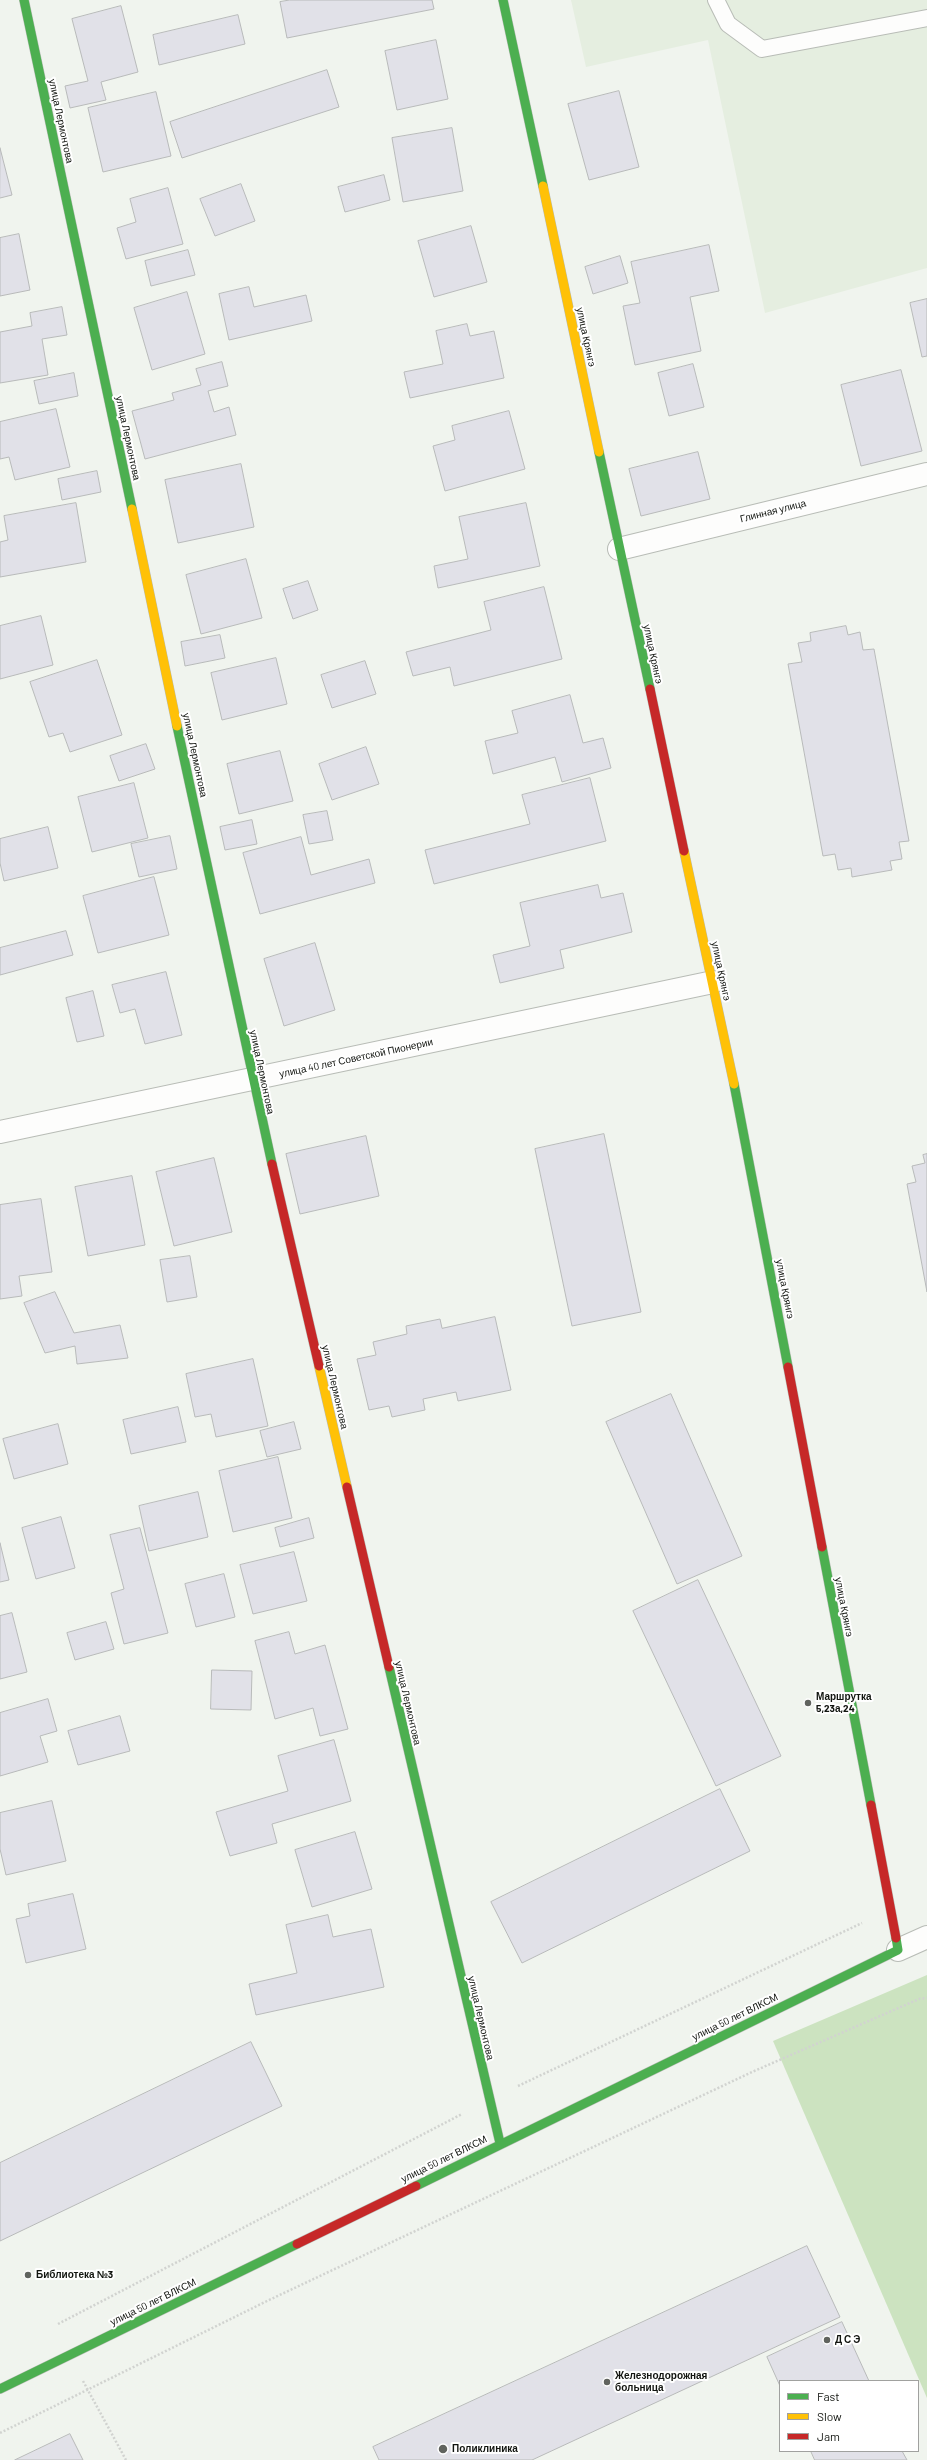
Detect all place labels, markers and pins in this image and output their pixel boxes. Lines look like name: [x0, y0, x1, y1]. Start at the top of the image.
place label: Маршрутка 5,23а,24: [816, 1691, 872, 1714]
marker: Маршрутка 5,23а,24: [803, 1698, 813, 1708]
place label: Библиотека №3: [36, 2269, 113, 2281]
marker: Библиотека №3: [23, 2270, 33, 2280]
place label: Д С Э: [835, 2334, 860, 2346]
marker: Д С Э: [822, 2335, 832, 2345]
place label: Железнодорожная больница: [615, 2370, 707, 2394]
marker: Железнодорожная больница: [602, 2377, 612, 2387]
marker: Поликлиника: [437, 2443, 449, 2455]
place label: Поликлиника: [452, 2443, 518, 2455]

